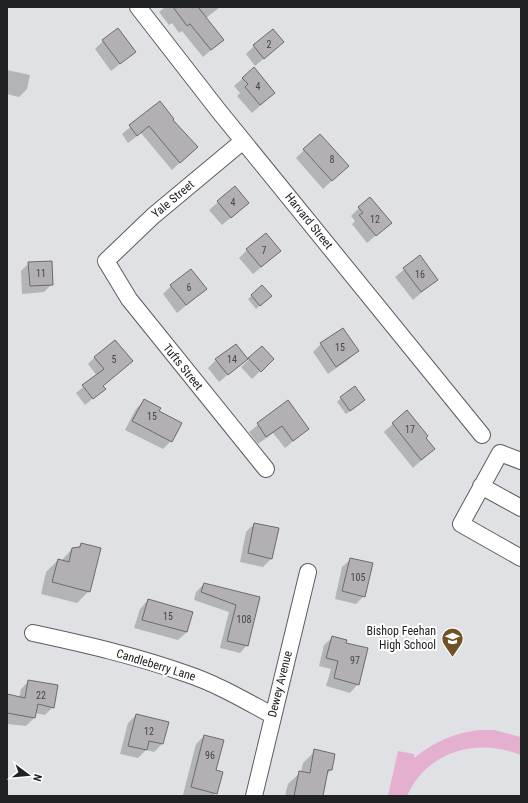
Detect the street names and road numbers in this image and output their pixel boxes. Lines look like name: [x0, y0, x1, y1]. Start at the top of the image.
street label: Yale Street: [149, 177, 197, 221]
street label: Harvard Street: [282, 190, 336, 252]
street label: Tufts Street: [160, 341, 206, 393]
street label: Candleberry Lane: [115, 646, 198, 684]
street label: Dewey Avenue: [265, 649, 295, 719]

